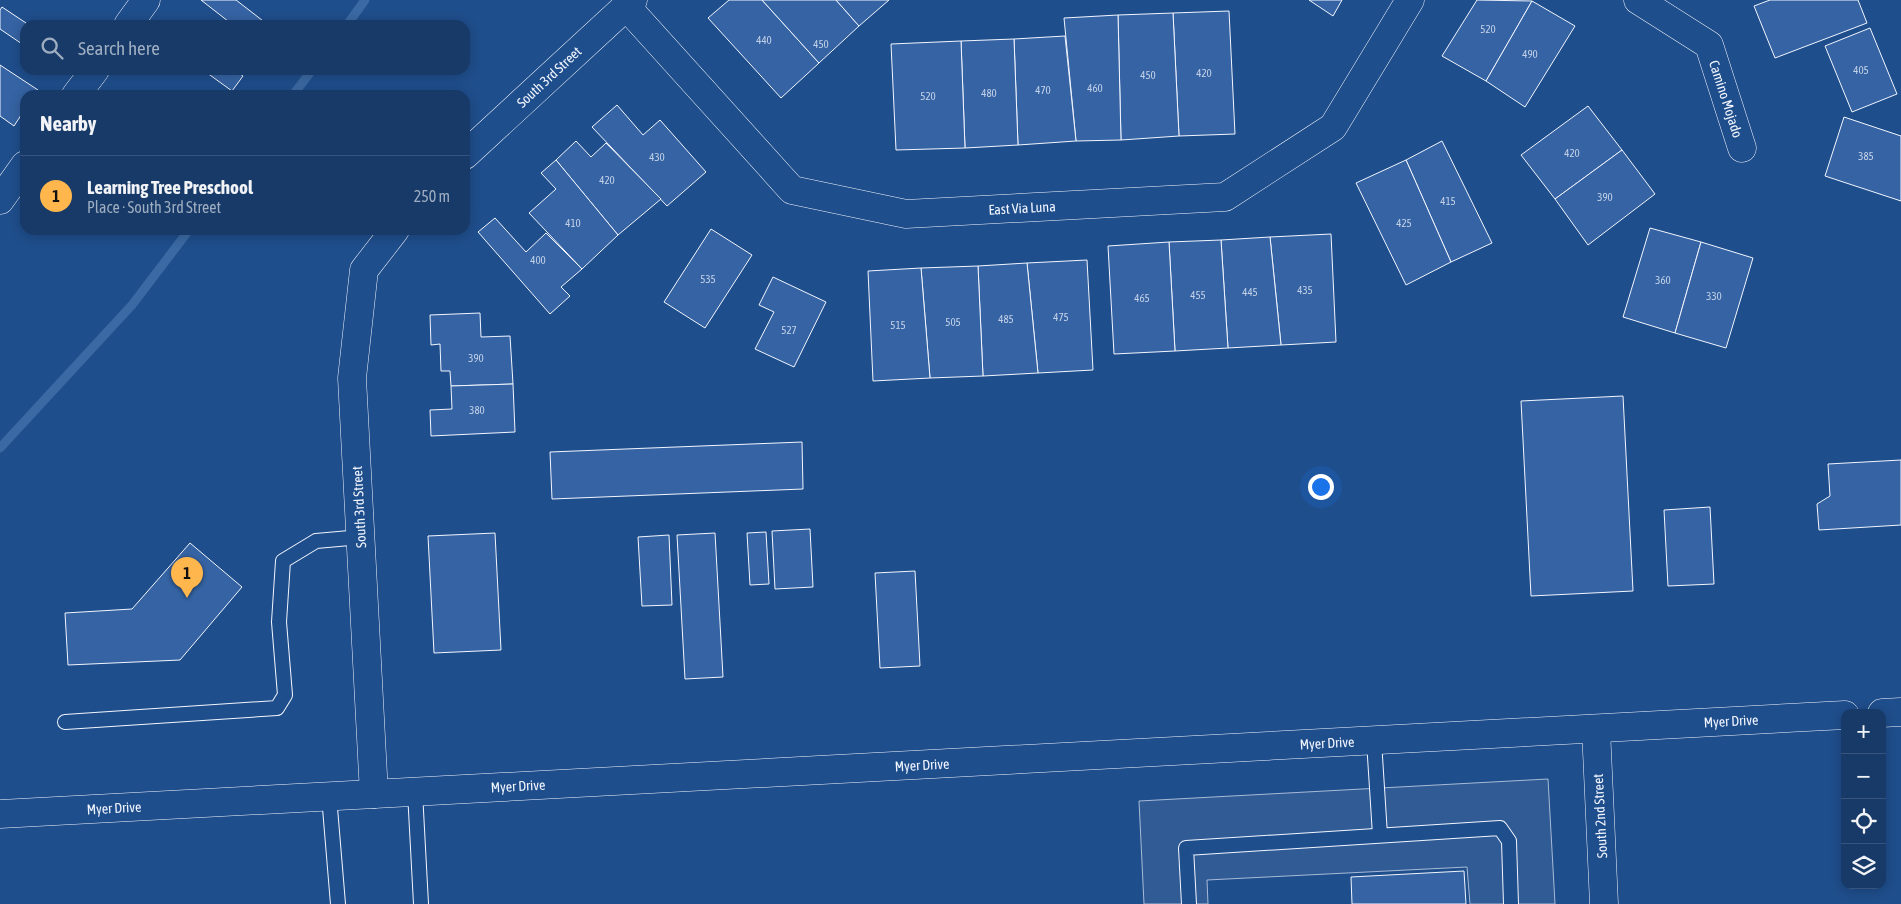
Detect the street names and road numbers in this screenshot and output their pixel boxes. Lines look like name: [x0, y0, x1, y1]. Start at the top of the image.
street label: South 3rd Street: [514, 43, 584, 111]
street label: Camino Mojado: [1706, 58, 1746, 140]
street label: East Via Luna: [988, 198, 1056, 218]
street label: South 3rd Street: [349, 466, 369, 548]
street label: Myer Drive: [1703, 712, 1759, 730]
street label: Myer Drive: [1299, 734, 1355, 752]
street label: Myer Drive: [894, 756, 950, 774]
street label: South 2nd Street: [1590, 773, 1610, 859]
street label: Myer Drive: [490, 777, 546, 795]
street label: Myer Drive: [86, 799, 142, 817]

